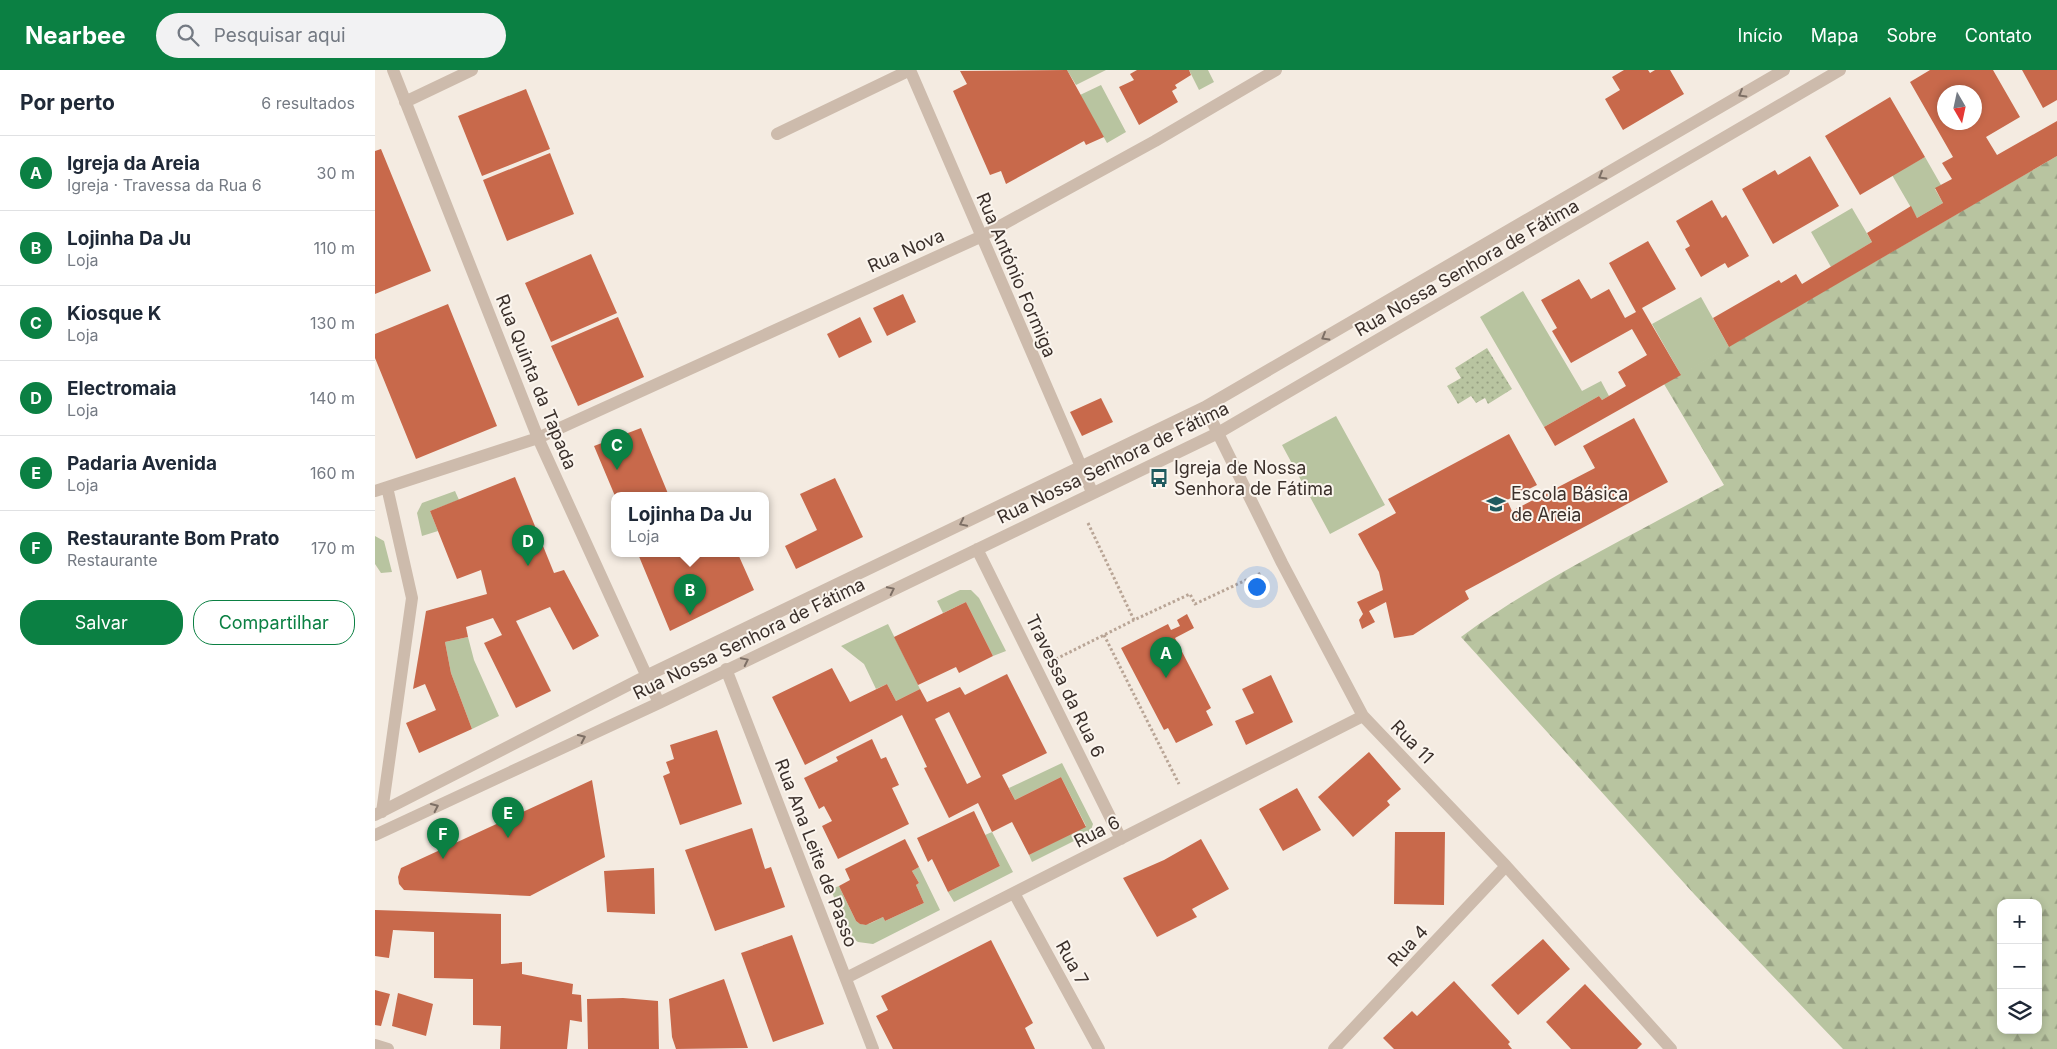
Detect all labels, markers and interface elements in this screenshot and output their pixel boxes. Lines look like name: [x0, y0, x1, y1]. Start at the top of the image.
search box: [156, 13, 506, 58]
text: Nearbee: [25, 21, 126, 50]
icon: search: [174, 21, 202, 49]
text: Pesquisar aqui: [214, 24, 346, 47]
text: Início: [1738, 25, 1783, 46]
text: Mapa: [1811, 25, 1858, 46]
text: Sobre: [1886, 25, 1937, 46]
text: Contato: [1965, 25, 2032, 46]
north arrow: [1937, 85, 1982, 130]
one-way arrow: [1739, 88, 1748, 98]
text: Por perto: [20, 90, 115, 115]
text: 6 resultados: [261, 93, 355, 113]
text: Igreja da Areia: [67, 152, 200, 175]
text: A: [30, 163, 42, 183]
text: 30 m: [317, 163, 355, 183]
one-way arrow: [1598, 170, 1607, 180]
text: Igreja · Travessa da Rua 6: [67, 175, 262, 195]
street label: Rua António Formiga: [972, 189, 1061, 360]
street label: Rua Nossa Senhora de Fátima: [1351, 195, 1582, 340]
street label: Rua Nova: [864, 224, 947, 277]
text: Lojinha Da Ju: [67, 227, 191, 250]
text: B: [31, 238, 41, 258]
text: 110 m: [313, 238, 355, 258]
text: Loja: [67, 250, 99, 270]
street label: Rua Quinta da Tapada: [492, 291, 581, 472]
text: Kiosque K: [67, 302, 162, 325]
text: C: [30, 313, 42, 333]
text: 130 m: [310, 313, 355, 333]
text: Loja: [67, 325, 99, 345]
one-way arrow: [1321, 331, 1330, 341]
text: Electromaia: [67, 377, 177, 400]
text: D: [30, 388, 42, 408]
text: 140 m: [310, 388, 355, 408]
street label: Rua Nossa Senhora de Fátima: [994, 397, 1232, 528]
text: Loja: [67, 400, 99, 420]
pin: C: [601, 429, 633, 470]
text: Padaria Avenida: [67, 452, 217, 475]
place label: Igreja de Nossa Senhora de Fátima: [1174, 457, 1333, 499]
text: E: [31, 463, 41, 483]
text: 160 m: [310, 463, 355, 483]
bus stop icon: Igreja de Nossa Senhora de Fátima: [1148, 467, 1170, 489]
text: Loja: [67, 475, 99, 495]
place label: Escola Básica de Areia: [1511, 483, 1628, 525]
popup: [611, 492, 769, 557]
school or university icon: Escola Básica de Areia: [1485, 493, 1507, 515]
text: Lojinha Da Ju: [628, 503, 752, 526]
one-way arrow: [959, 516, 968, 526]
pin: D: [512, 525, 544, 566]
text: Loja: [628, 526, 659, 546]
text: Restaurante Bom Prato: [67, 527, 279, 550]
text: F: [31, 538, 41, 558]
text: 170 m: [311, 538, 355, 558]
text: Restaurante: [67, 550, 157, 570]
street label: Rua Nossa Senhora de Fátima: [630, 573, 868, 704]
pin: B: [674, 574, 706, 615]
your location: [1244, 574, 1270, 600]
one-way arrow: [886, 586, 895, 596]
button: Salvar: [20, 600, 183, 645]
button: Compartilhar: [193, 600, 355, 645]
street label: Travessa da Rua 6: [1022, 611, 1109, 761]
pin: A: [1150, 637, 1182, 678]
one-way arrow: [740, 656, 749, 667]
street label: Rua 11: [1387, 716, 1438, 768]
one-way arrow: [577, 734, 586, 745]
street label: Rua Ana Leite de Passo: [771, 756, 862, 950]
pin: E: [492, 797, 524, 838]
one-way arrow: [430, 803, 439, 813]
street label: Rua 6: [1070, 811, 1123, 852]
pin: F: [427, 818, 459, 859]
map controls: [1997, 899, 2042, 1034]
button: +: [1997, 899, 2042, 944]
street label: Rua 4: [1383, 921, 1432, 971]
street label: Rua 7: [1052, 937, 1093, 989]
button: −: [1997, 944, 2042, 989]
button: layers: [1997, 989, 2042, 1034]

